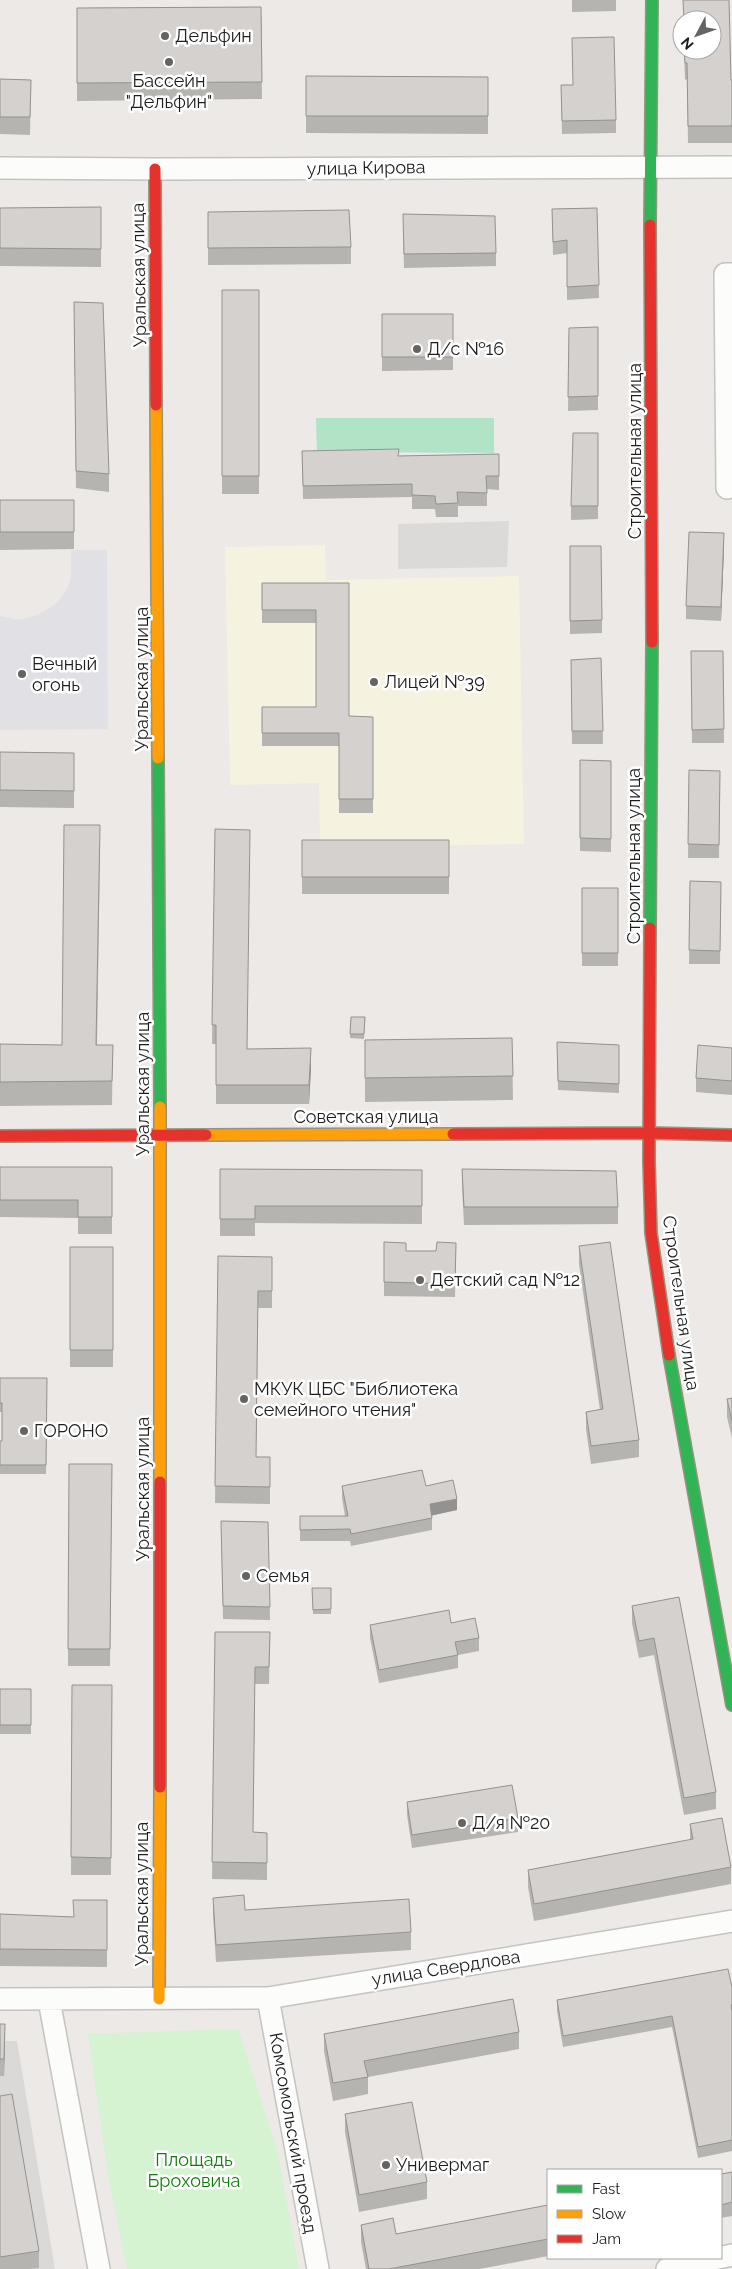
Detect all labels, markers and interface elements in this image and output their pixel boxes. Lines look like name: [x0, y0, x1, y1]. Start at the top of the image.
north arrow: [672, 10, 722, 60]
place label: Дельфин: [175, 25, 252, 46]
marker: Дельфин: [159, 30, 171, 42]
text: N: [678, 34, 697, 53]
marker: Бассейн "Дельфин": [163, 56, 175, 68]
place label: Бассейн "Дельфин": [126, 70, 212, 112]
street label: улица Кирова: [306, 156, 426, 179]
street label: Уральская улица: [127, 203, 150, 347]
place label: Д/с №16: [427, 338, 504, 359]
marker: Д/с №16: [411, 343, 423, 355]
street label: Строительная улица: [624, 363, 645, 539]
street label: Уральская улица: [131, 607, 152, 751]
place label: Вечный огонь: [32, 653, 97, 695]
marker: Вечный огонь: [16, 668, 28, 680]
place label: Лицей №39: [384, 671, 485, 692]
marker: Лицей №39: [368, 676, 380, 688]
street label: Строительная улица: [623, 768, 644, 944]
street label: Уральская улица: [132, 1012, 153, 1156]
street label: Советская улица: [293, 1106, 439, 1127]
street label: Строительная улица: [659, 1214, 704, 1392]
place label: Детский сад №12: [430, 1269, 580, 1290]
marker: Детский сад №12: [414, 1274, 426, 1286]
place label: МКУК ЦБС "Библиотека семейного чтения": [254, 1378, 458, 1420]
marker: МКУК ЦБС "Библиотека семейного чтения": [238, 1393, 250, 1405]
street label: Уральская улица: [132, 1417, 153, 1561]
place label: ГОРОНО: [34, 1420, 108, 1441]
marker: ГОРОНО: [18, 1425, 30, 1437]
place label: Семья: [256, 1565, 310, 1586]
marker: Семья: [240, 1570, 252, 1582]
place label: Д/я №20: [472, 1812, 550, 1833]
marker: Д/я №20: [456, 1817, 468, 1829]
street label: Уральская улица: [131, 1822, 152, 1966]
street label: улица Свердлова: [370, 1945, 522, 1990]
street label: Комсомольский проезд: [265, 2031, 322, 2235]
park label: Площадь Броховича: [148, 2149, 240, 2191]
place label: Универмаг: [396, 2154, 489, 2175]
marker: Универмаг: [380, 2159, 392, 2171]
legend: [547, 2169, 722, 2259]
text: Fast: [592, 2180, 620, 2198]
text: Slow: [592, 2205, 626, 2223]
text: Jam: [592, 2230, 621, 2248]

